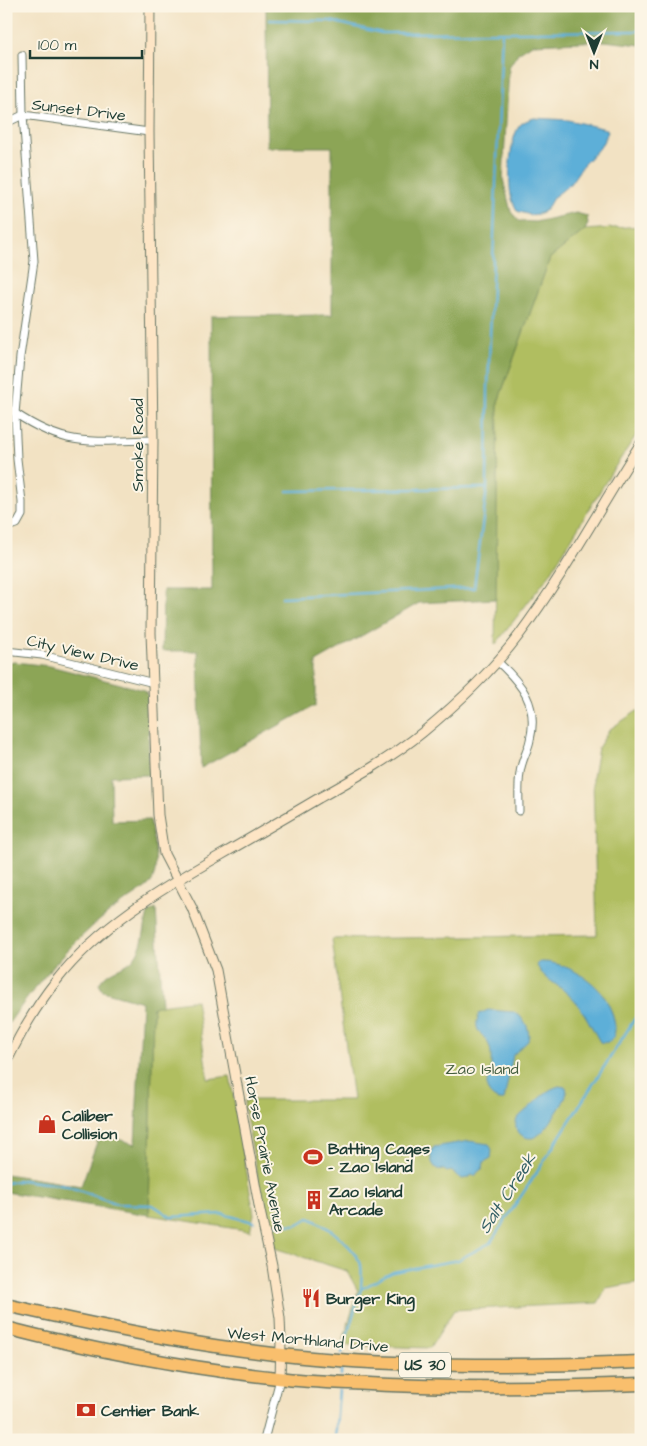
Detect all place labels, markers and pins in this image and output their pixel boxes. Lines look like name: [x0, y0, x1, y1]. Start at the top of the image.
place label: Caliber Collision: [62, 1105, 117, 1145]
shop icon: Caliber Collision: [36, 1113, 58, 1135]
place label: Batting Cages - Zao Island: [328, 1138, 430, 1178]
sports icon: Batting Cages - Zao Island: [302, 1146, 324, 1168]
place label: Zao Island Arcade: [329, 1181, 403, 1221]
building icon: Zao Island Arcade: [303, 1189, 325, 1211]
restaurant icon: Burger King: [300, 1287, 322, 1309]
place label: Burger King: [326, 1288, 416, 1312]
bank icon: Centier Bank: [75, 1399, 97, 1421]
place label: Centier Bank: [101, 1400, 199, 1422]

